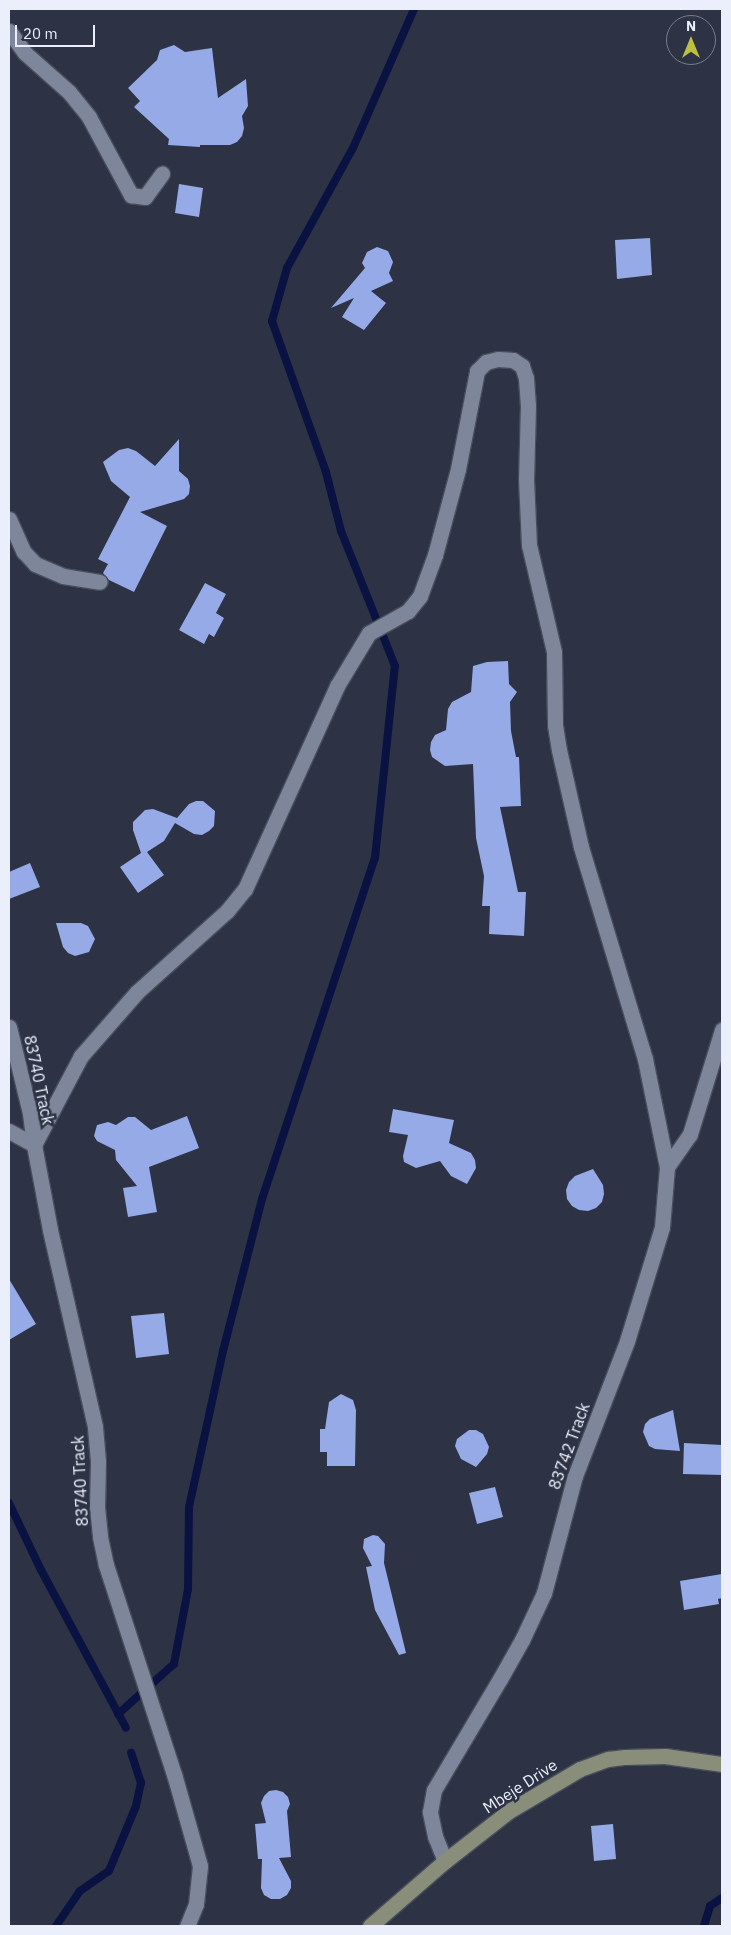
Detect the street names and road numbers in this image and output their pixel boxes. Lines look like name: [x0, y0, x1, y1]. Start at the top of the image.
street label: 83740 Track: [20, 1033, 58, 1127]
street label: 83742 Track: [544, 1400, 594, 1492]
street label: 83740 Track: [68, 1435, 92, 1527]
street label: Mbeje Drive: [479, 1755, 561, 1817]

